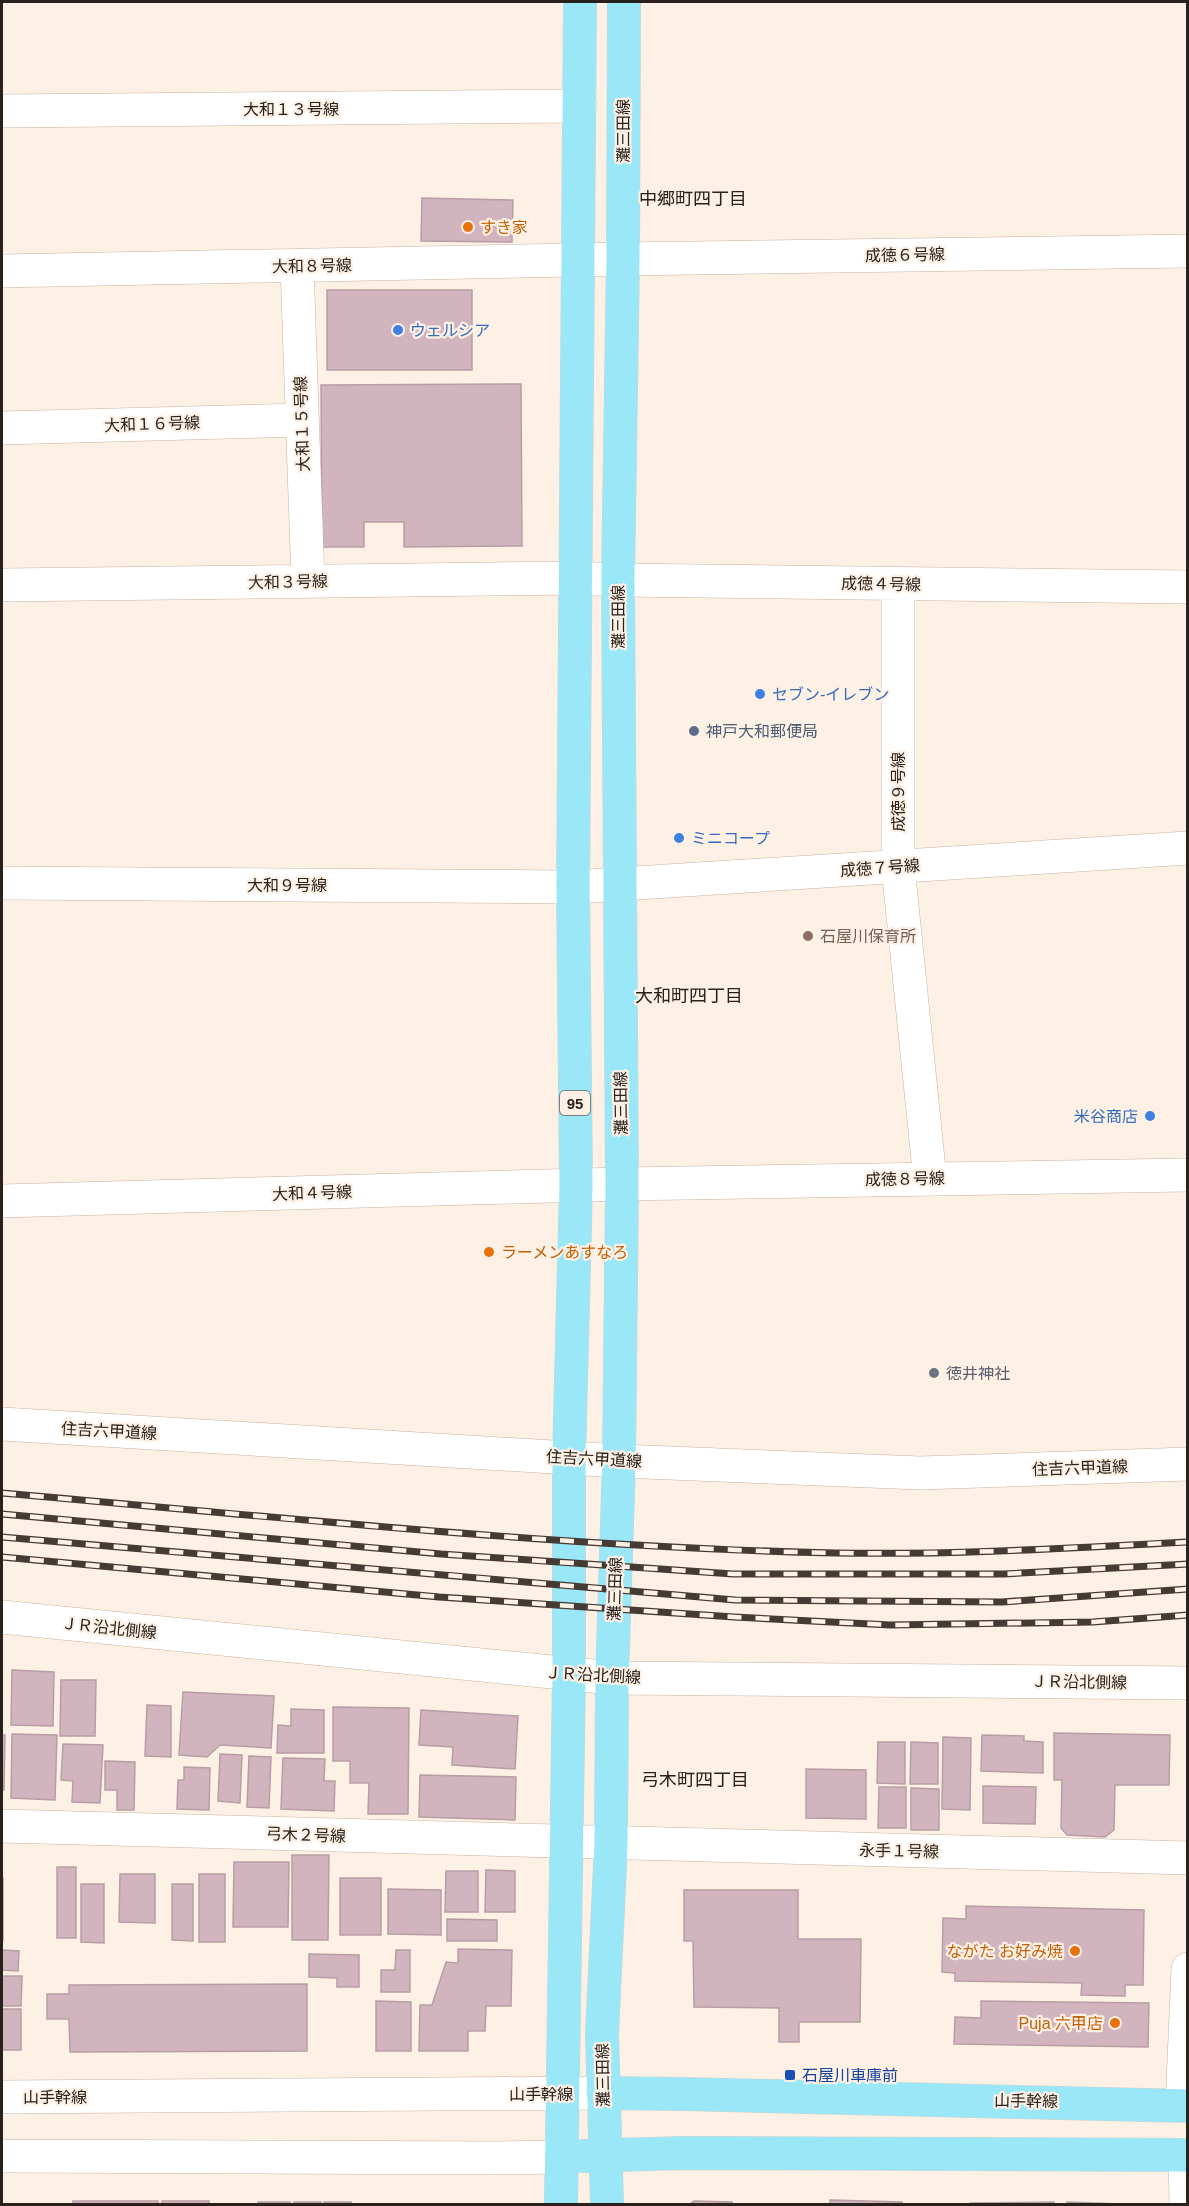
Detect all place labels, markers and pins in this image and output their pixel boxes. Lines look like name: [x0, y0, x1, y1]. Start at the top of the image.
place label: すき家: [480, 219, 528, 236]
marker: すき家: [461, 220, 475, 234]
place label: ウェルシア: [410, 322, 490, 339]
marker: ウェルシア: [391, 323, 405, 337]
place label: セブン-イレブン: [772, 686, 889, 703]
marker: セブン-イレブン: [753, 687, 767, 701]
place label: 神戸大和郵便局: [706, 723, 818, 740]
marker: 神戸大和郵便局: [687, 724, 701, 738]
place label: ミニコープ: [691, 830, 770, 847]
marker: ミニコープ: [672, 831, 686, 845]
place label: 石屋川保育所: [820, 928, 916, 945]
marker: 石屋川保育所: [801, 929, 815, 943]
place label: 米谷商店: [1074, 1108, 1138, 1125]
marker: 米谷商店: [1143, 1109, 1157, 1123]
place label: ラーメンあすなろ: [501, 1244, 628, 1261]
marker: ラーメンあすなろ: [482, 1245, 496, 1259]
place label: 徳井神社: [946, 1365, 1010, 1382]
marker: 徳井神社: [927, 1366, 941, 1380]
place label: ながた お好み焼: [947, 1943, 1063, 1960]
marker: ながた お好み焼: [1068, 1944, 1082, 1958]
place label: Puja 六甲店: [1019, 2015, 1103, 2032]
marker: Puja 六甲店: [1108, 2016, 1122, 2030]
place label: 石屋川車庫前: [802, 2067, 898, 2084]
marker: 石屋川車庫前: [783, 2068, 797, 2082]

